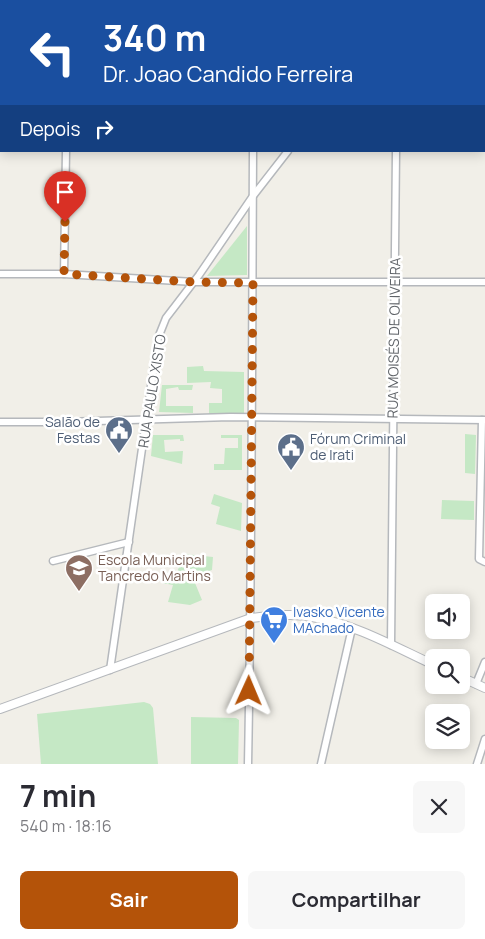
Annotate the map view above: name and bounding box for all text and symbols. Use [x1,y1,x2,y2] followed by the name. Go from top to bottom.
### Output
[103,14,206,62] text: 340 m
[20,20,85,85] icon: left
[103,59,353,89] text: Dr. Joao Candido Ferreira
[90,115,118,143] icon: right
[20,116,80,142] text: Depois
[44,171,86,222] pin
[51,178,79,206] icon: arrive
[383,257,404,419] street label: RUA MOISÉS DE OLIVEIRA
[133,333,170,449] street label: RUA PAULO XISTO
[45,412,100,447] place label: Salão de Festas
[104,415,134,454] public building icon: Salão de Festas
[310,429,406,464] place label: Fórum Criminal de Irati
[276,432,306,471] public building icon: Fórum Criminal de Irati
[98,550,211,585] place label: Escola Municipal Tancredo Martins
[64,553,94,592] school or university icon: Escola Municipal Tancredo Martins
[425,594,470,749] map controls
[425,594,470,639] button: sound
[293,602,385,637] place label: Ivasko Vicente MAchado
[259,605,289,644] supermarket icon: Ivasko Vicente MAchado
[425,649,470,694] button: search
[222,664,274,716] position arrow
[425,704,470,749] button: layers
[20,775,96,816] text: 7 min
[413,781,465,833] button: close
[20,815,112,837] text: 540 m · 18:16
[20,871,238,929] button: Sair
[248,871,465,929] button: Compartilhar

